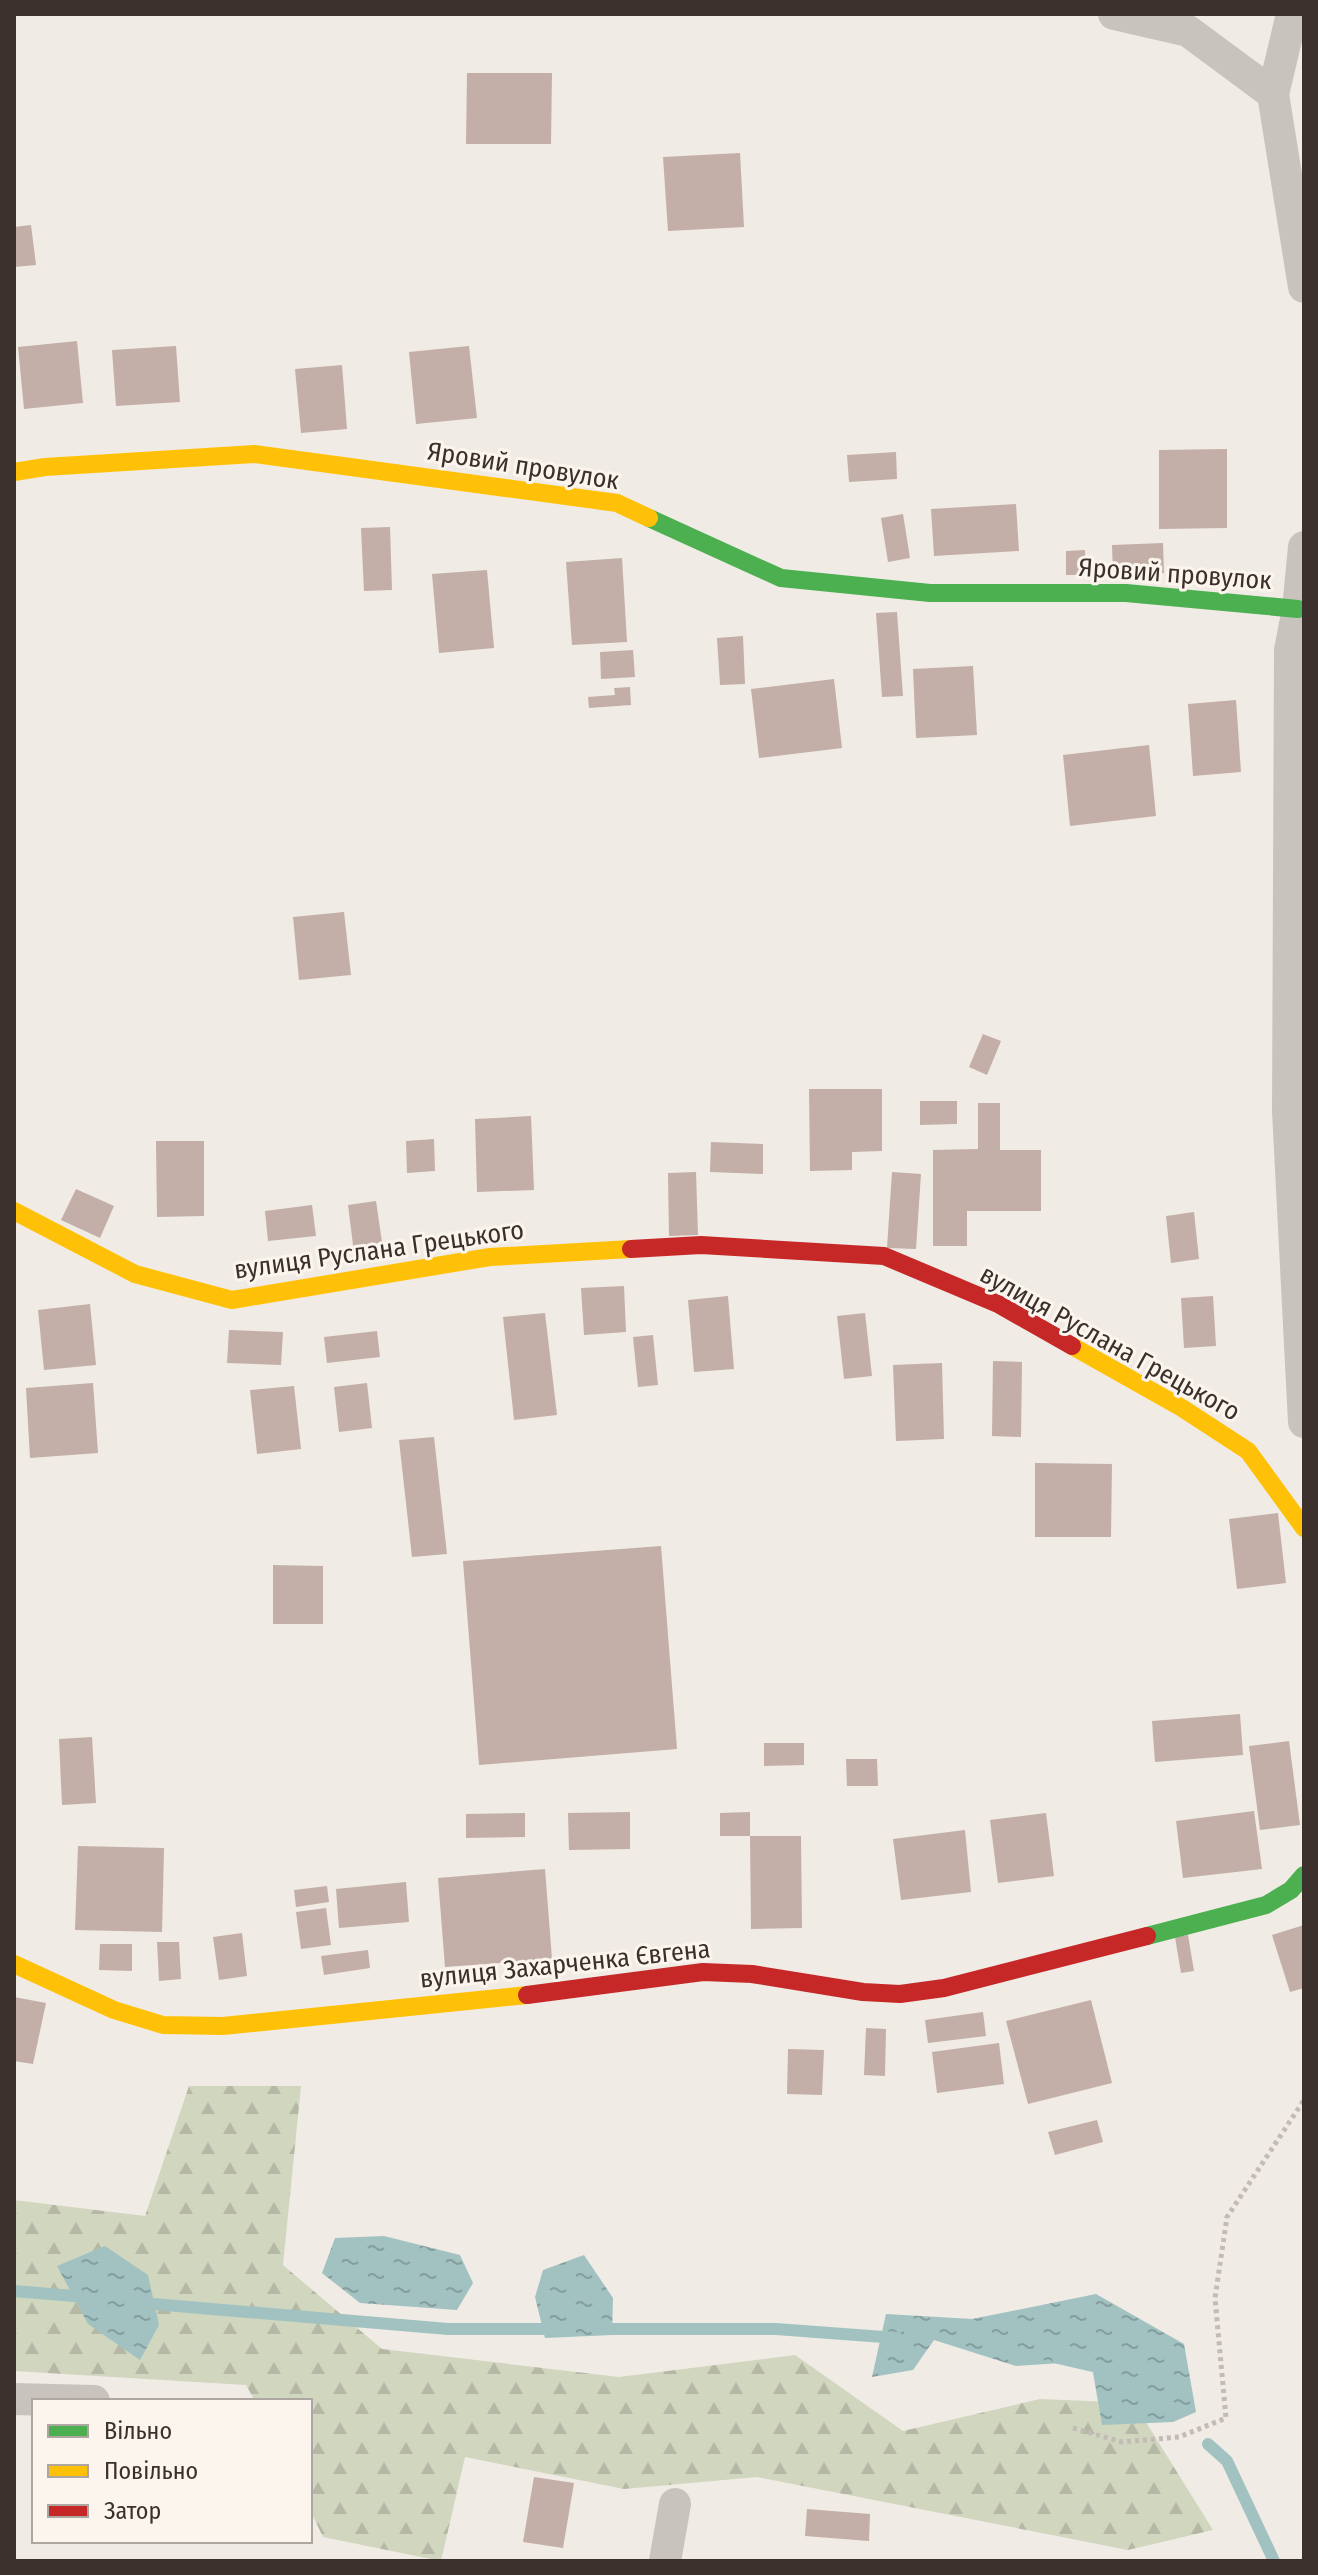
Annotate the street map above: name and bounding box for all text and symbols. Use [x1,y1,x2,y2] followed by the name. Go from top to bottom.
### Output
[425,436,621,496] street label: Яровий провулок
[1077,552,1273,596] street label: Яровий провулок
[232,1214,526,1286] street label: вулиця Руслана Грецького
[975,1259,1245,1427] street label: вулиця Руслана Грецького
[418,1933,712,1995] street label: вулиця Захарченка Євгена
[32,2399,312,2543] legend
[104,2417,172,2445] text: Вільно
[104,2457,198,2485] text: Повільно
[104,2497,161,2525] text: Затор

